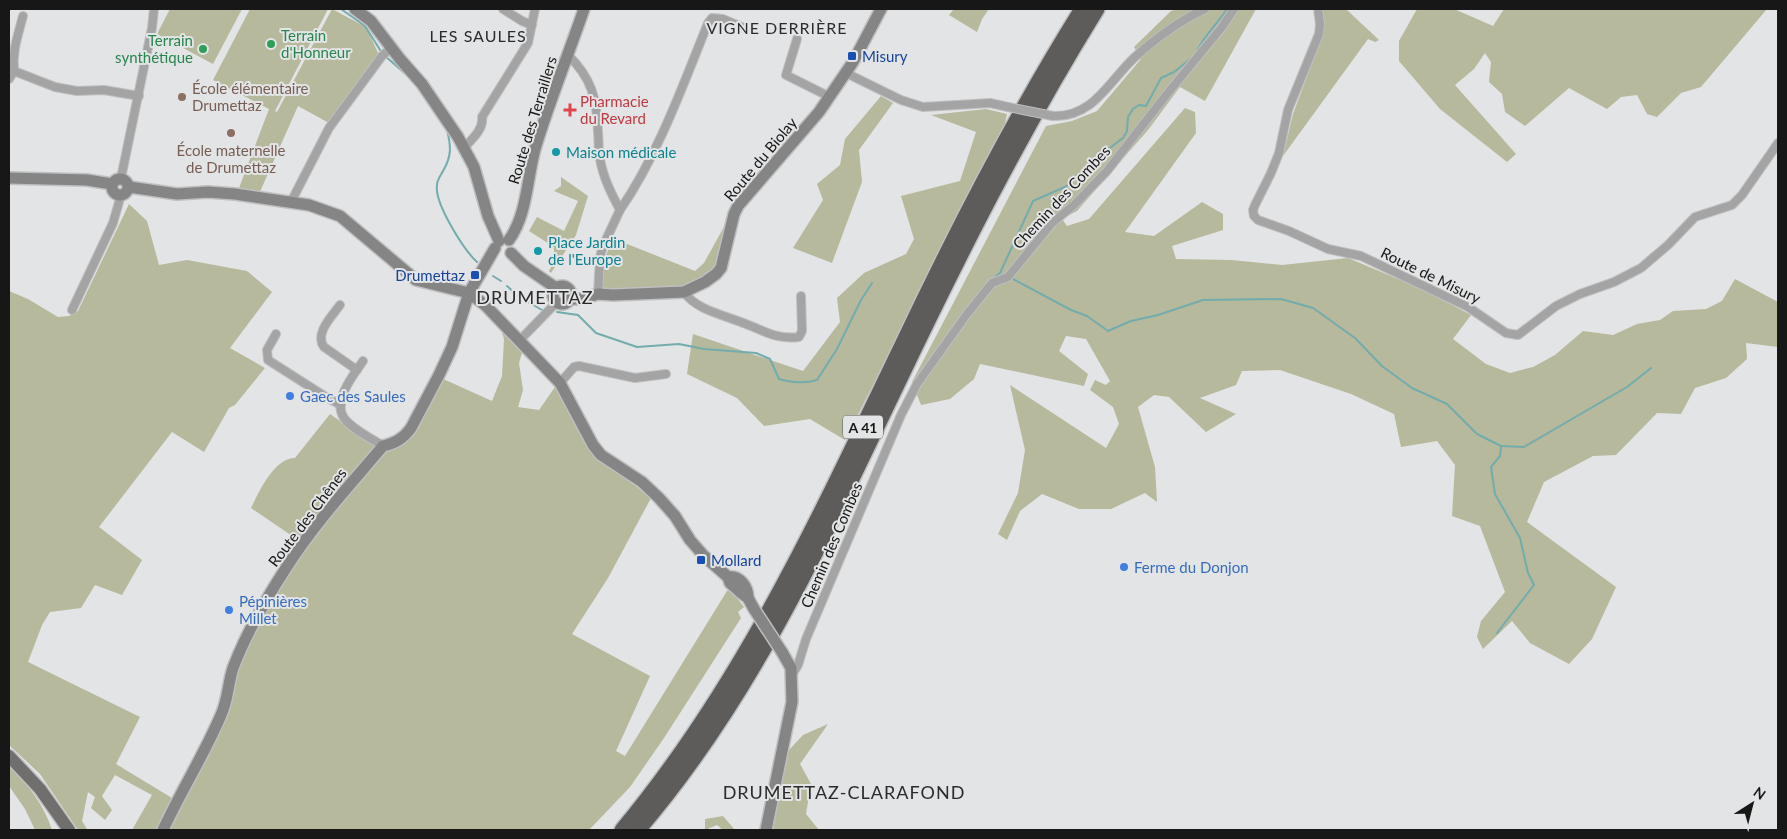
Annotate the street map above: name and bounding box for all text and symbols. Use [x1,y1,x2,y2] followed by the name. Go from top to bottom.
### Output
[707,18,848,37] district label: VIGNE DERRIÈRE
[281,26,351,61] place label: Terrain d'Honneur
[429,26,527,45] district label: LES SAULES
[115,31,193,66] place label: Terrain synthétique
[265,38,277,50] marker: Terrain d'Honneur
[197,43,209,55] marker: Terrain synthétique
[862,47,908,65] place label: Misury
[846,50,858,62] marker: Misury
[504,54,560,186] street label: Route des Terraillers
[192,79,309,114] place label: École élémentaire Drumettaz
[176,91,188,103] marker: École élémentaire Drumettaz
[580,92,649,127] place label: Pharmacie du Revard
[564,104,576,116] marker: Pharmacie du Revard
[720,113,800,204] street label: Route du Biolay
[225,127,237,139] marker: École maternelle de Drumettaz
[177,141,285,176] place label: École maternelle de Drumettaz
[1009,142,1113,252] street label: Chemin des Combes
[566,143,676,161] place label: Maison médicale
[550,146,562,158] marker: Maison médicale
[548,233,625,268] place label: Place Jardin de l'Europe
[1378,243,1484,307] street label: Route de Misury
[532,245,544,257] marker: Place Jardin de l'Europe
[395,266,465,284] place label: Drumettaz
[469,269,481,281] marker: Drumettaz
[476,286,594,308] district label: DRUMETTAZ
[300,387,406,405] place label: Gaec des Saules
[284,390,296,402] marker: Gaec des Saules
[843,416,883,438] road number: A 41
[264,464,350,570] street label: Route des Chênes
[796,480,866,610] street label: Chemin des Combes
[711,551,761,569] place label: Mollard
[695,554,707,566] marker: Mollard
[1134,558,1249,576] place label: Ferme du Donjon
[1118,561,1130,573] marker: Ferme du Donjon
[239,592,307,627] place label: Pépinières Millet
[223,604,235,616] marker: Pépinières Millet
[1727,779,1777,829] north arrow
[723,781,965,803] district label: DRUMETTAZ-CLARAFOND
[1751,783,1769,803] text: N

